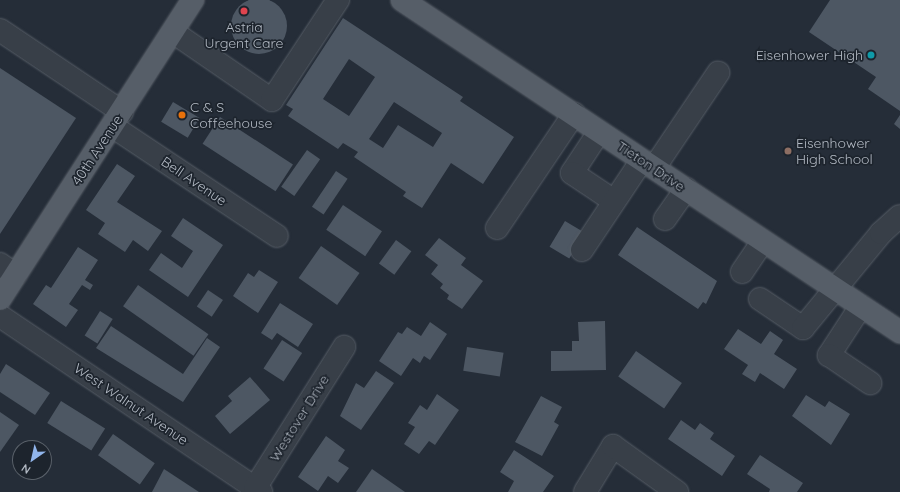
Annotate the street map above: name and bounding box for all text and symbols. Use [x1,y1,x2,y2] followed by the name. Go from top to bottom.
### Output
[238,5,250,17] marker: Astria Urgent Care
[205,19,283,52] place label: Astria Urgent Care
[756,47,863,63] place label: Eisenhower High
[866,50,876,60] marker: Eisenhower High
[190,99,272,132] place label: C & S Coffeehouse
[177,110,187,120] marker: C & S Coffeehouse
[68,112,126,188] street label: 40th Avenue
[796,135,873,168] place label: Eisenhower High School
[614,137,688,195] street label: Tieton Drive
[783,146,793,156] marker: Eisenhower High School
[158,153,230,209] street label: Bell Avenue
[71,360,191,448] street label: West Walnut Avenue
[266,372,332,464] street label: Westover Drive
[12,440,52,480] north arrow
[19,461,33,477] text: N

